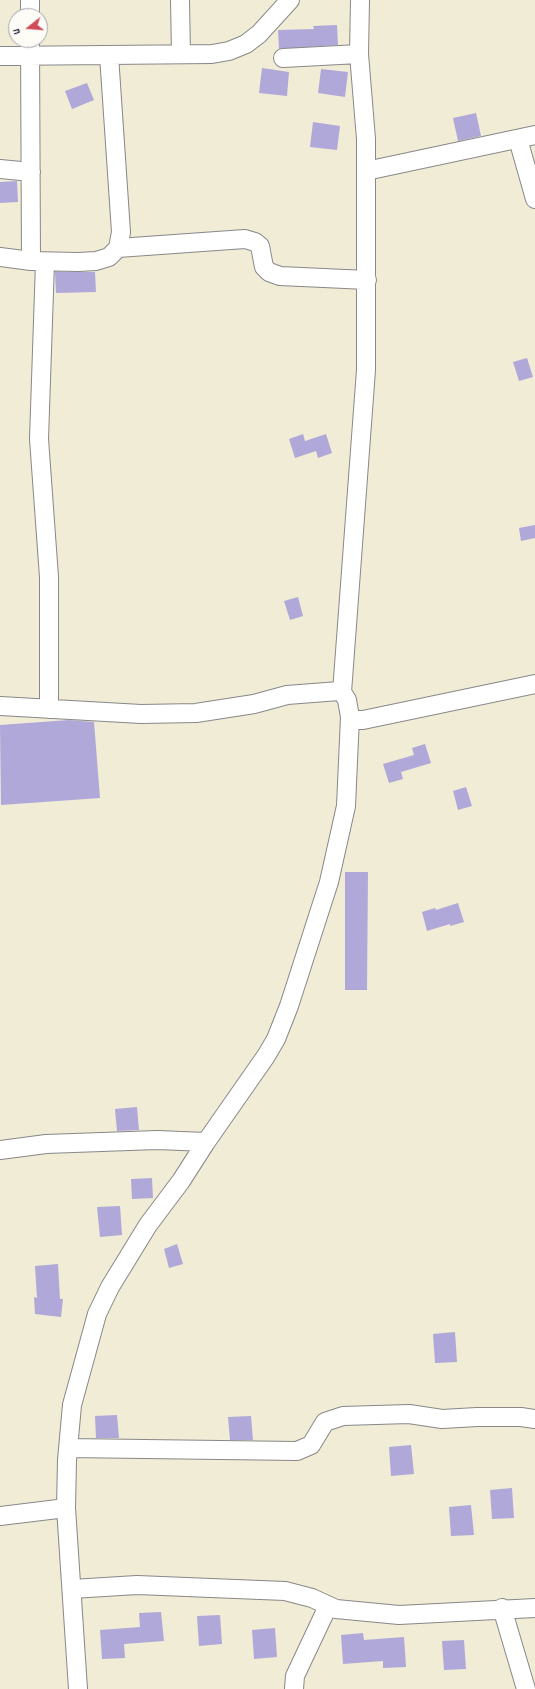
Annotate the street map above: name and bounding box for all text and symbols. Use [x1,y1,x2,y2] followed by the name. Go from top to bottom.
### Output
[8,8,48,48] north arrow
[9,26,26,36] text: U

